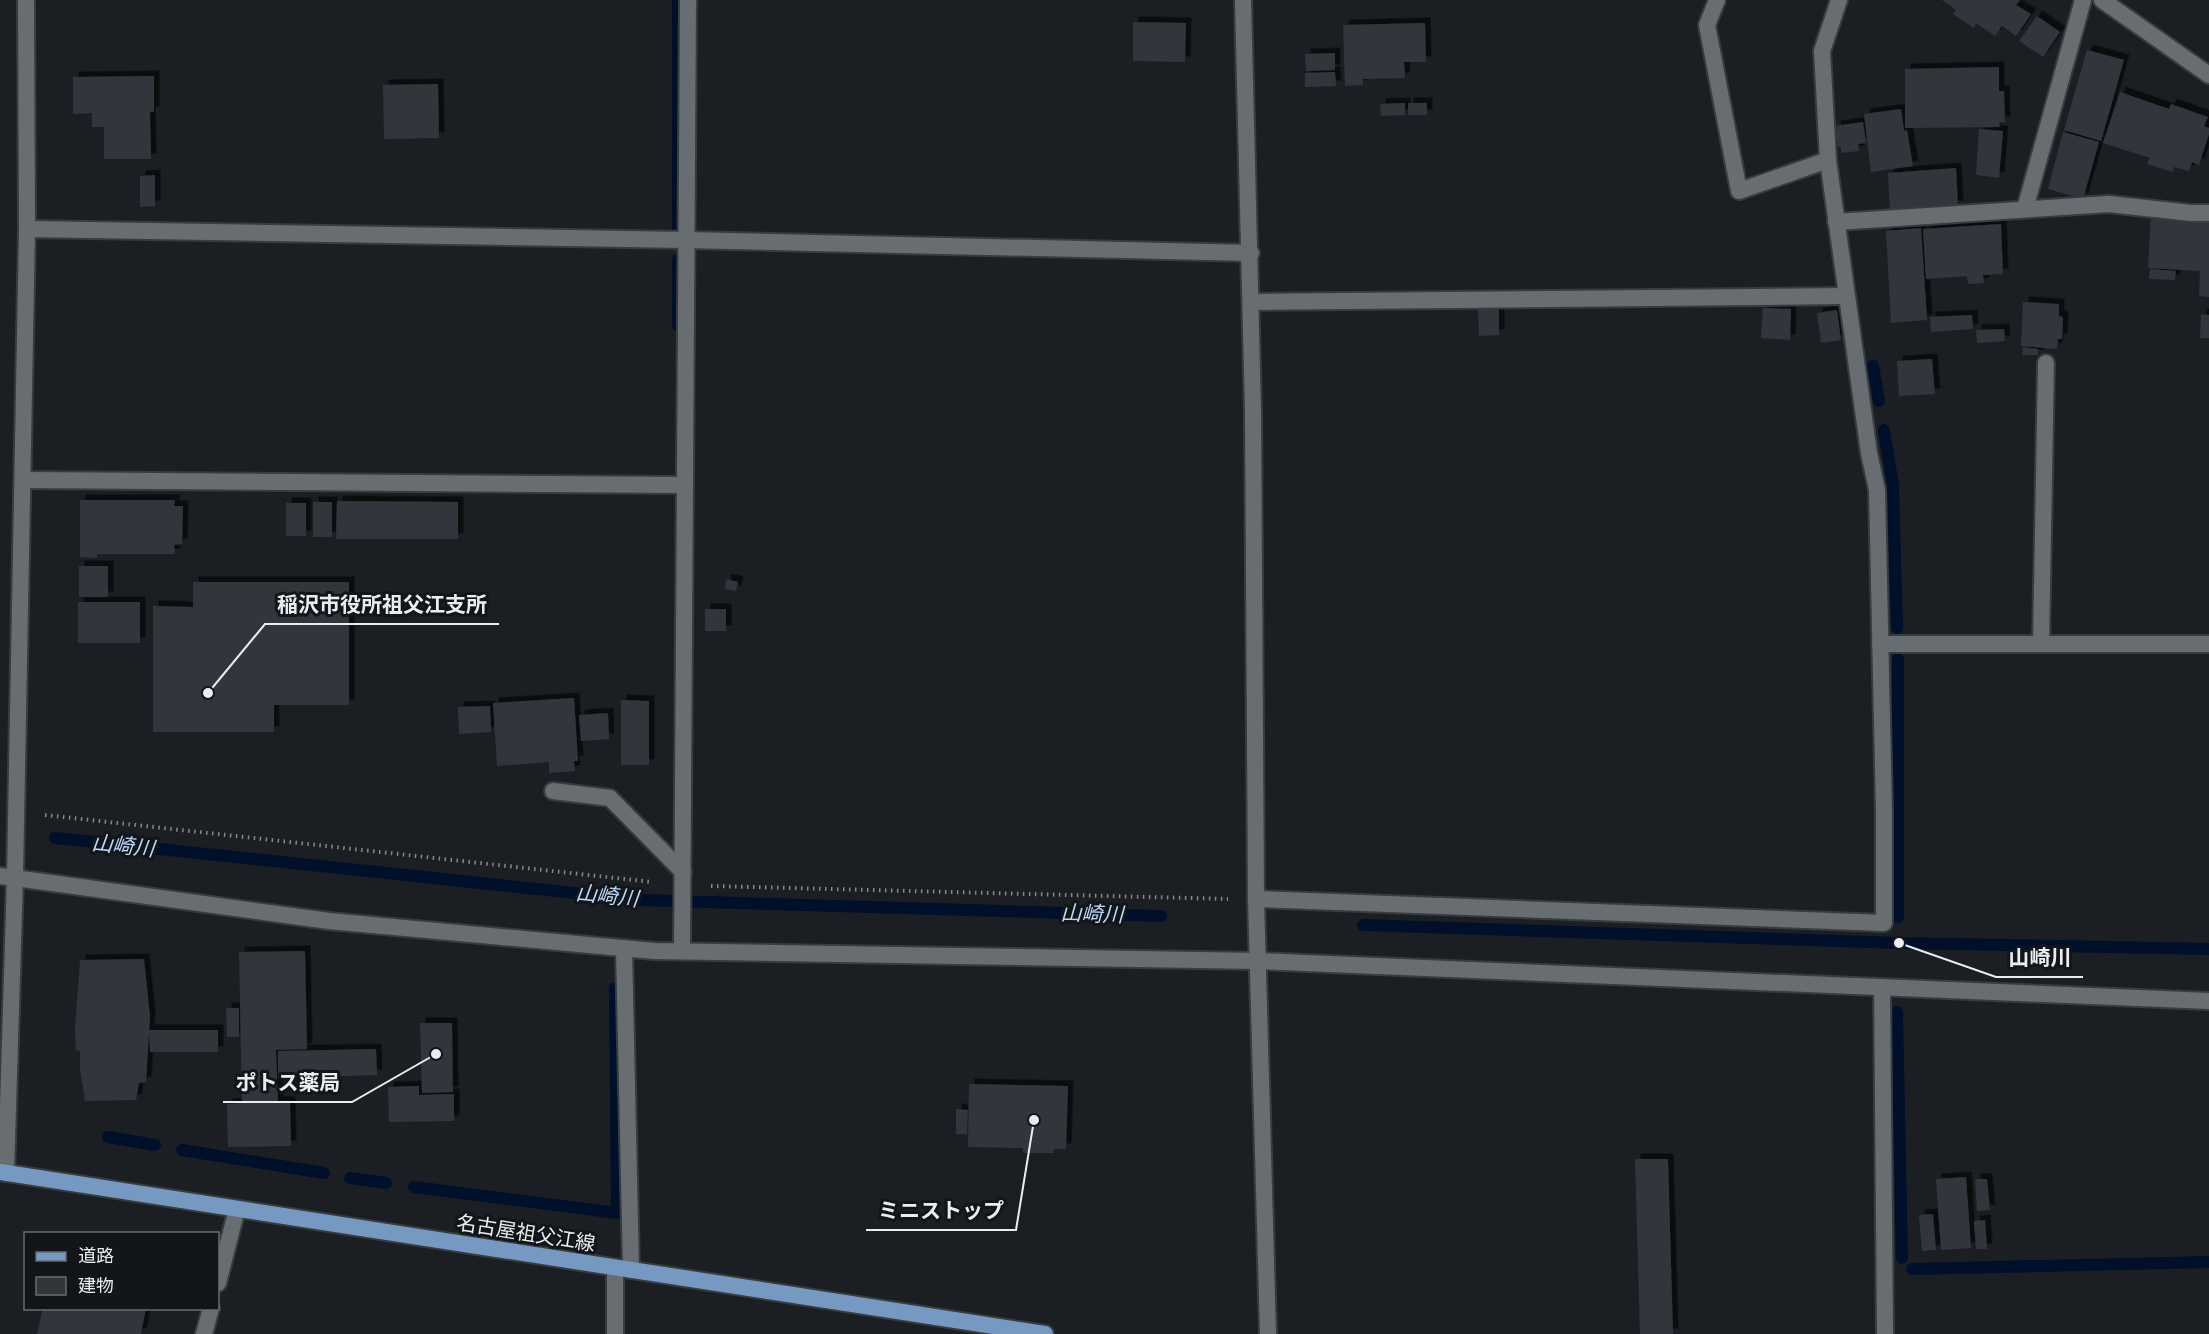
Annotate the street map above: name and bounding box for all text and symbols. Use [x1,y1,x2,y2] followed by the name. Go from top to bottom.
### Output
[265,585,499,624] callout: 稲沢市役所祖父江支所
[277,593,487,617] text: 稲沢市役所祖父江支所
[90,831,158,861] water label: 山崎川
[574,881,642,911] water label: 山崎川
[1060,901,1126,927] water label: 山崎川
[1996,938,2083,977] callout: 山崎川
[2009,946,2072,970] text: 山崎川
[223,1063,352,1102] callout: ポトス薬局
[236,1071,341,1095] text: ポトス薬局
[866,1191,1016,1230] callout: ミニストップ
[878,1199,1004,1223] text: ミニストップ
[455,1210,597,1256] street label: 名古屋祖父江線
[24,1232,219,1310] legend
[78,1245,114,1266] text: 道路
[78,1275,114,1296] text: 建物

